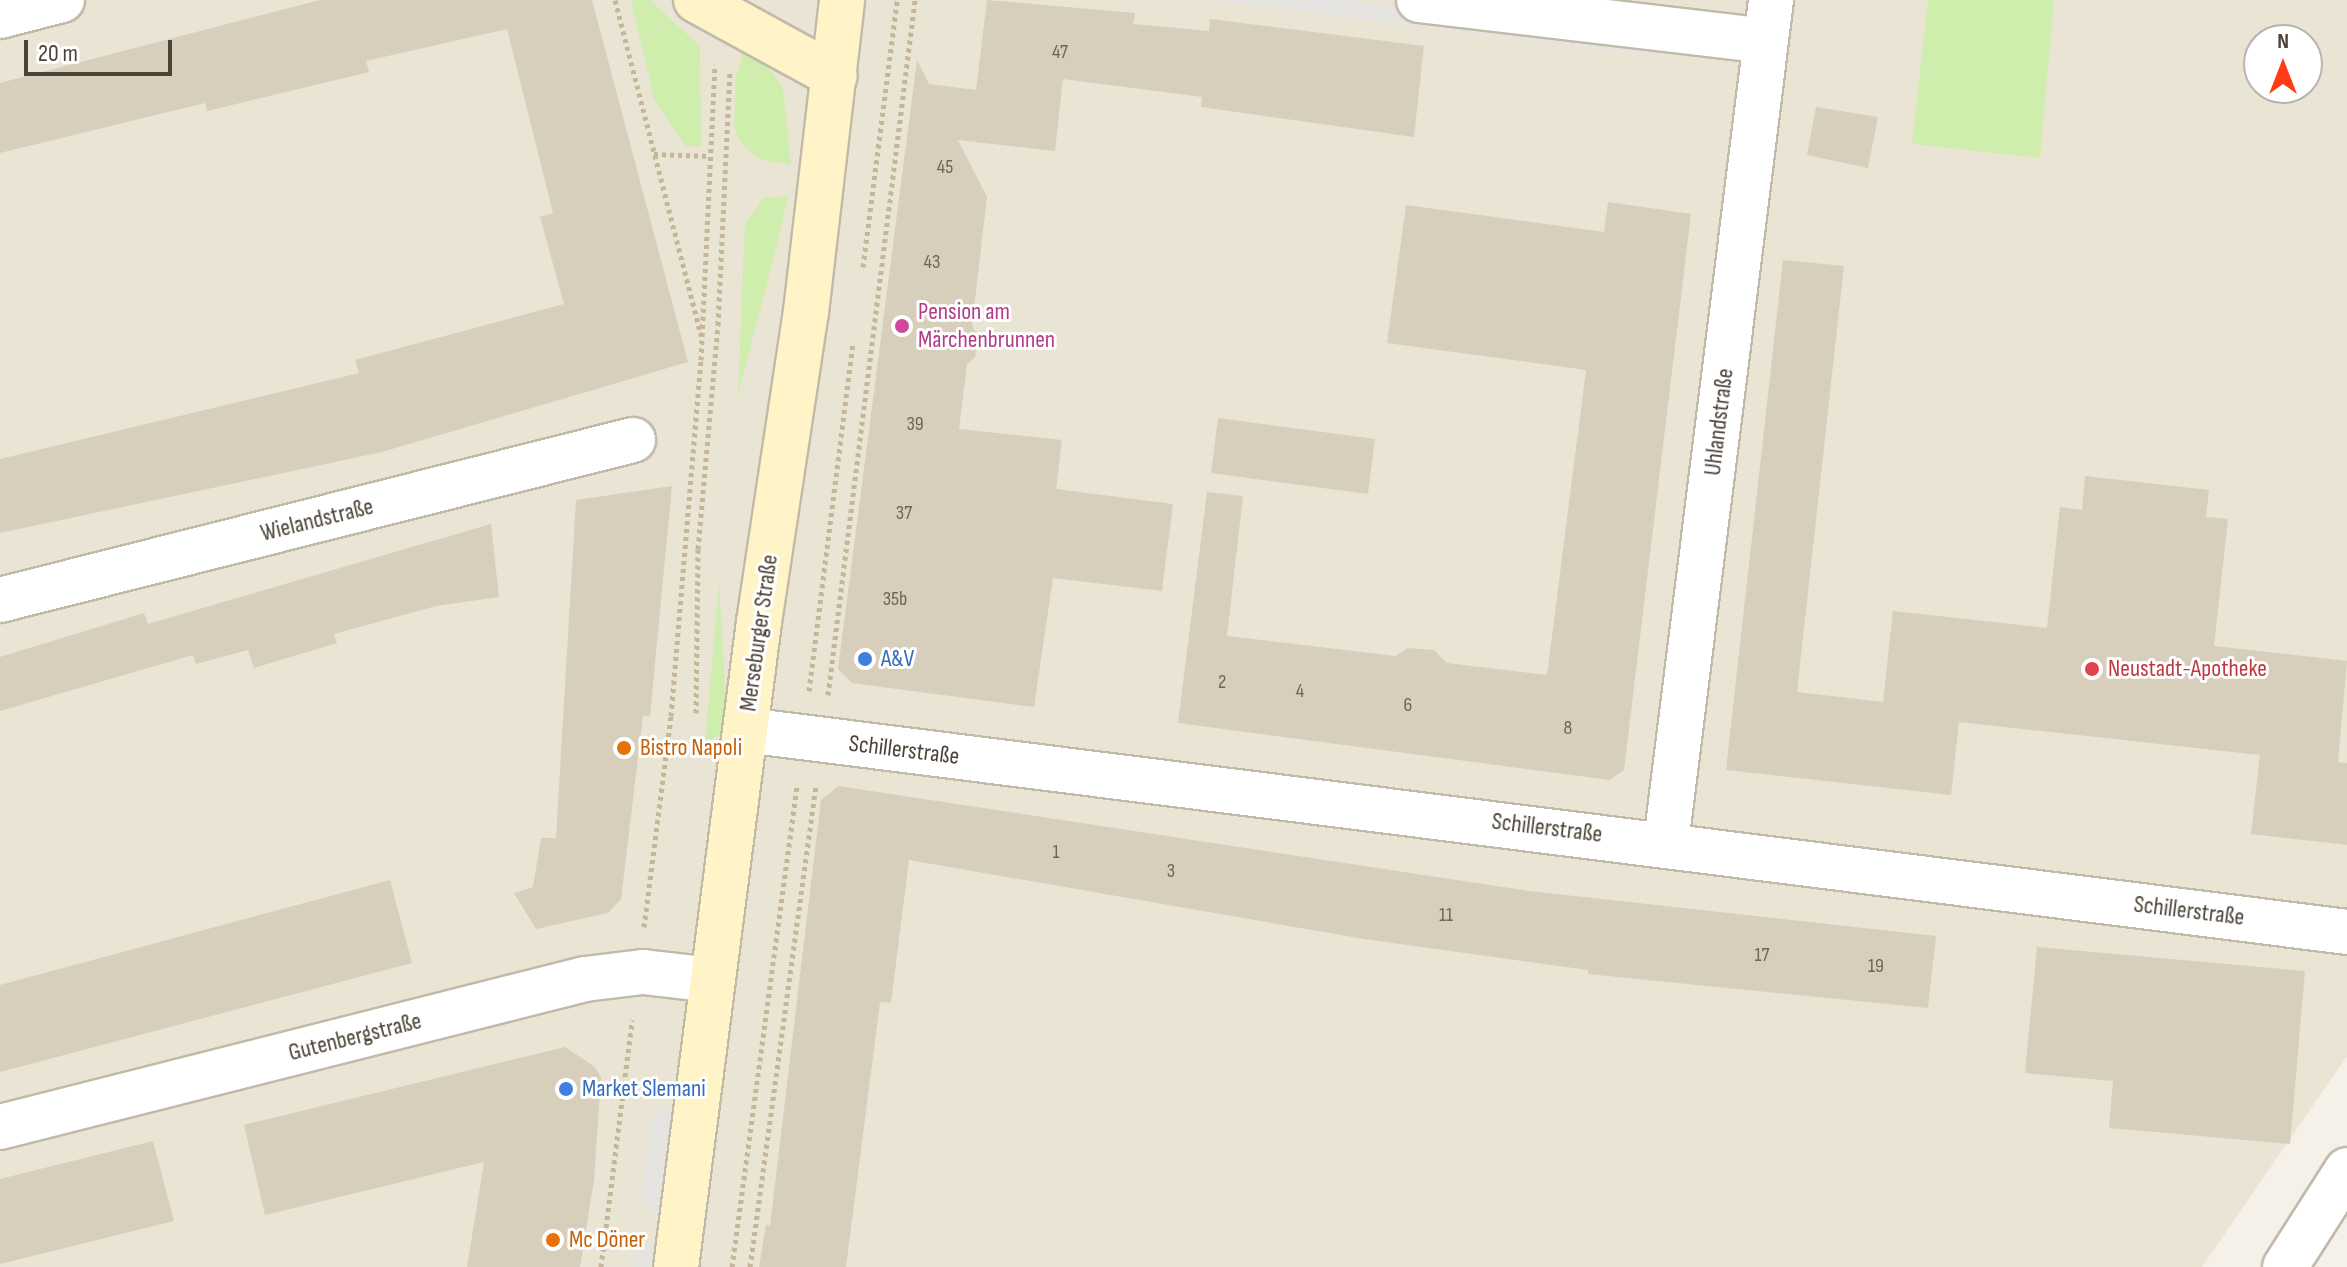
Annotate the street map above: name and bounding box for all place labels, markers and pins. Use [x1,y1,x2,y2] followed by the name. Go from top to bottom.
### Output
[918,298,1055,354] place label: Pension am Märchenbrunnen
[893,317,911,335] marker: Pension am Märchenbrunnen
[881,645,914,673] place label: A&V
[856,650,874,668] marker: A&V
[2108,655,2267,683] place label: Neustadt-Apotheke
[2083,660,2101,678] marker: Neustadt-Apotheke
[640,734,742,762] place label: Bistro Napoli
[615,739,633,757] marker: Bistro Napoli
[582,1075,706,1103] place label: Market Slemani
[557,1080,575,1098] marker: Market Slemani
[569,1226,645,1254] place label: Mc Döner
[544,1231,562,1249] marker: Mc Döner

